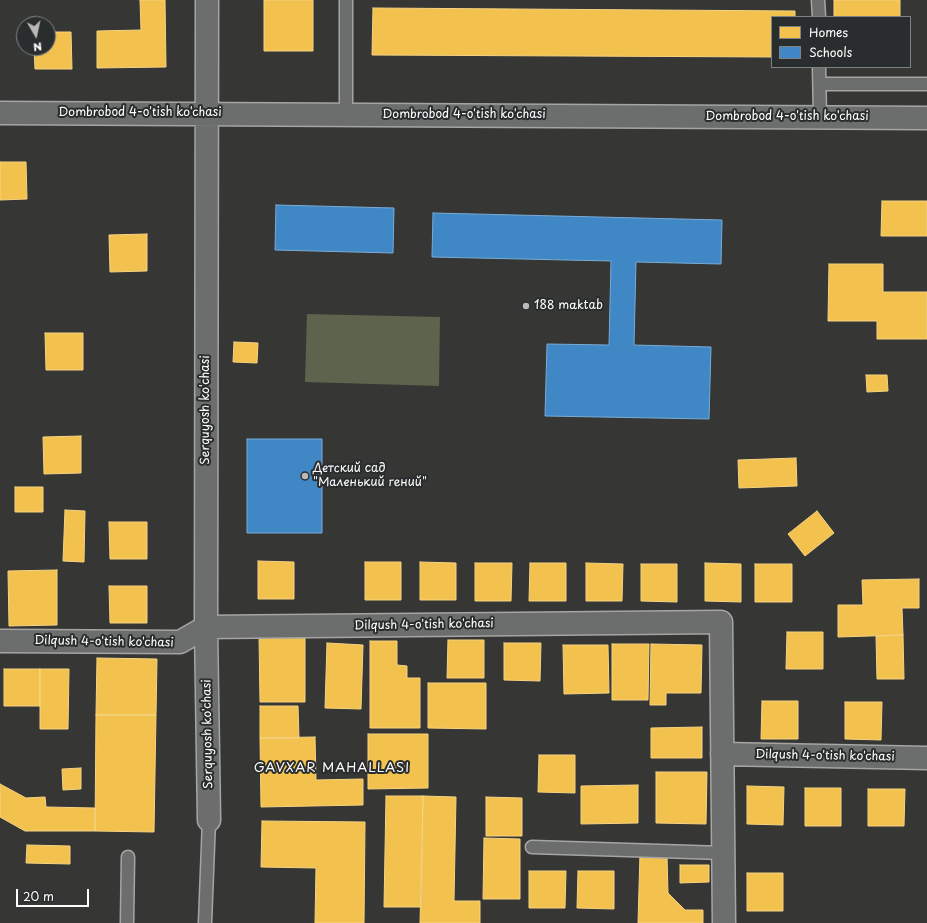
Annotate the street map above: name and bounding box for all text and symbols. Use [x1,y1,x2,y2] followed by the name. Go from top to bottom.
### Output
[16,16,56,56] north arrow
[771,16,911,68] legend
[809,23,848,41] text: Homes
[32,38,43,56] text: N
[809,43,852,61] text: Schools
[58,106,222,120] street label: Dombrobod 4-o'tish ko'chasi
[382,108,546,122] street label: Dombrobod 4-o'tish ko'chasi
[705,110,869,124] street label: Dombrobod 4-o'tish ko'chasi
[534,299,603,313] place label: 188 maktab
[521,301,531,311] marker: 188 maktab
[199,355,213,465] street label: Serquyosh ko'chasi
[313,462,427,490] place label: Детский сад "Маленький гений"
[300,471,310,481] marker: Детский сад "Маленький гений"
[354,617,494,633] street label: Dilqush 4-o'tish ko'chasi
[34,634,174,650] street label: Dilqush 4-o'tish ko'chasi
[200,679,216,789] street label: Serquyosh ko'chasi
[755,748,895,764] street label: Dilqush 4-o'tish ko'chasi
[255,760,409,776] district label: GAVXAR MAHALLASI
[18,881,91,907] scale bar
[23,887,54,905] text: 20 m

